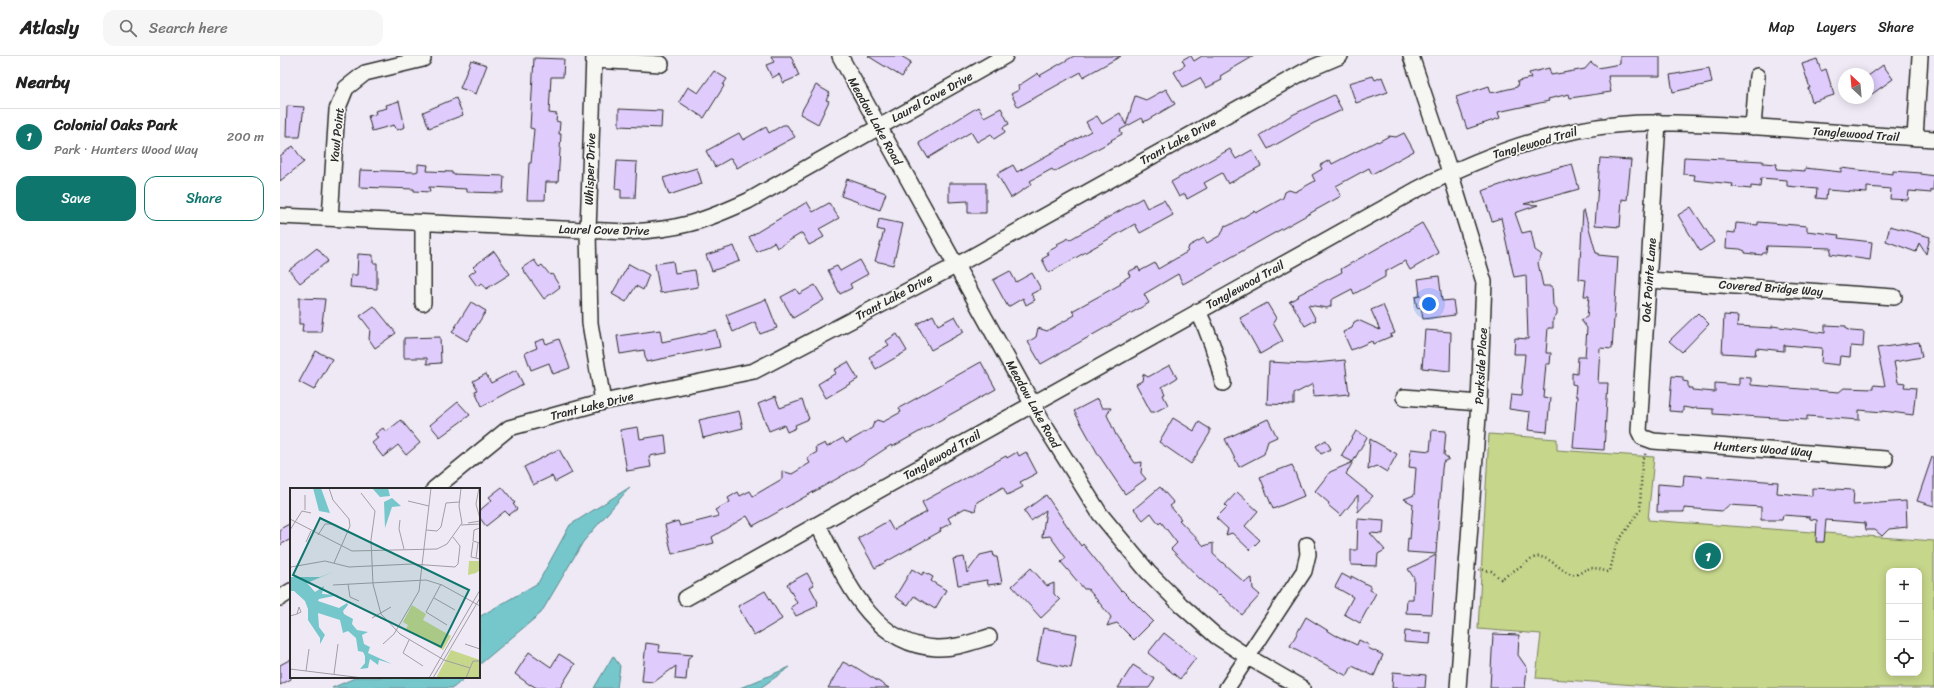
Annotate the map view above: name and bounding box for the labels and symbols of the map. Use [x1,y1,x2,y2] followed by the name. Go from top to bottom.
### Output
[887,65,977,129] street label: Laurel Cove Drive
[1838,68,1874,104] north arrow
[842,73,909,171] street label: Meadow Lake Road
[323,107,351,163] street label: Yawl Point
[1136,111,1220,171] street label: Trant Lake Drive
[1490,120,1580,166] street label: Tanglewood Trail
[1812,120,1901,148] street label: Tanglewood Trail
[578,133,602,205] street label: Whisper Drive
[558,218,650,242] street label: Laurel Cove Drive
[1635,237,1663,323] street label: Oak Pointe Lane
[1202,254,1289,316] street label: Tanglewood Trail
[851,267,937,327] street label: Trant Lake Drive
[1718,273,1825,303] street label: Covered Bridge Way
[1419,294,1439,314] your location
[1468,327,1494,405] street label: Parkside Place
[1000,356,1067,454] street label: Meadow Lake Road
[548,385,636,427] street label: Trant Lake Drive
[899,423,986,486] street label: Tanglewood Trail
[1713,435,1814,463] street label: Hunters Wood Way
[290,488,480,678] inset map
[1695,541,1721,571] pin: 1

